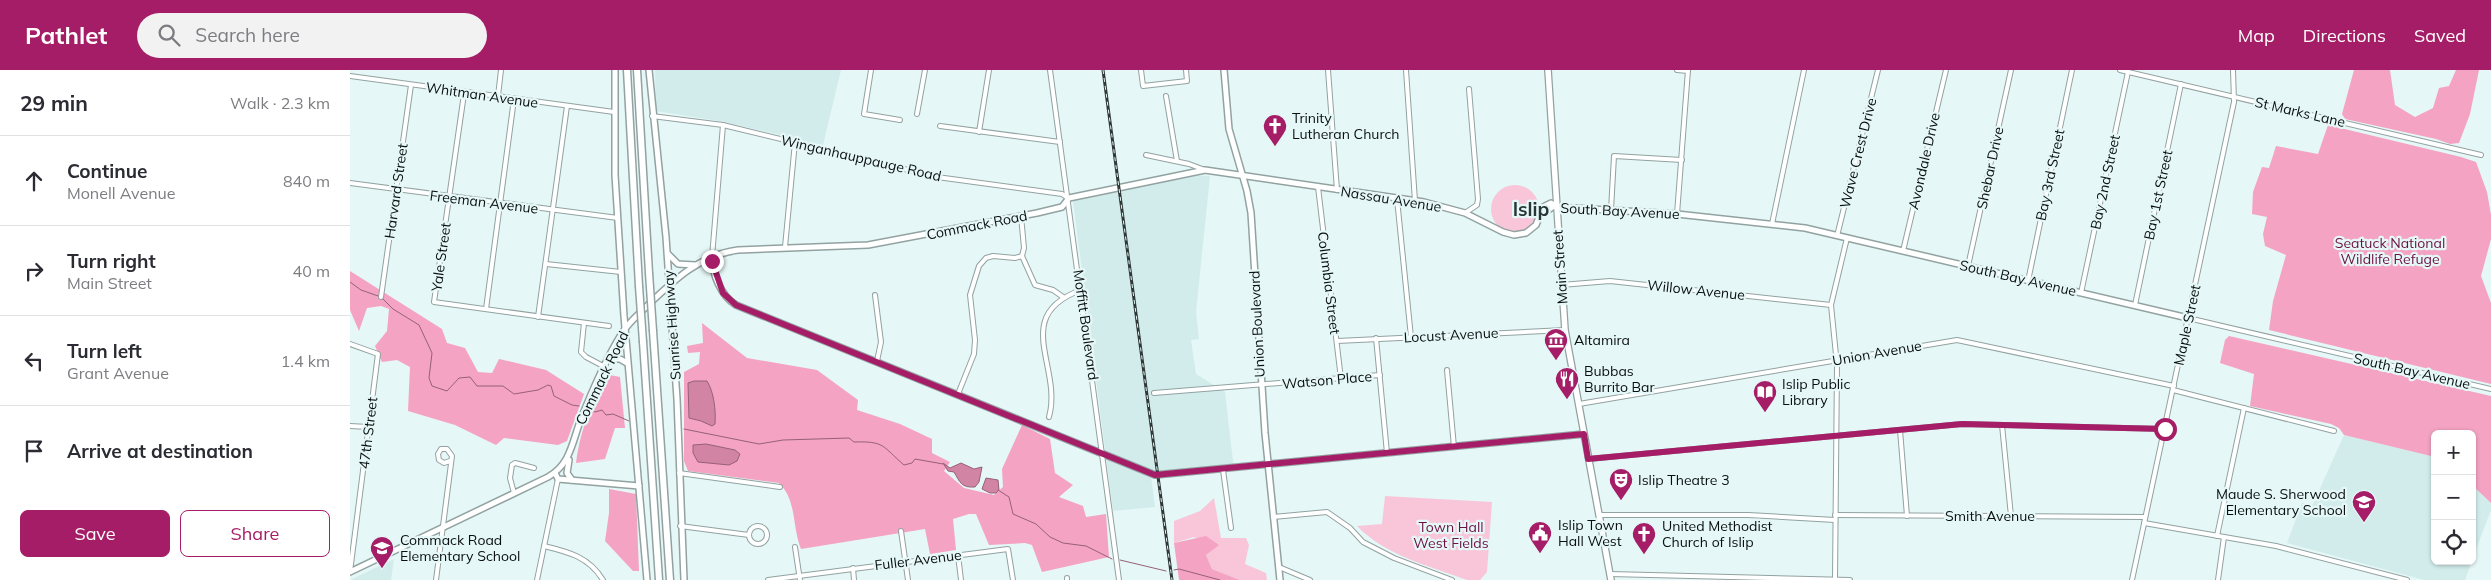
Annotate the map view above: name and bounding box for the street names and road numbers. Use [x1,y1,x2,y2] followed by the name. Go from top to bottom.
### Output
[425,78,539,112] street label: Whitman Avenue
[2253,93,2347,131] street label: St Marks Lane
[1836,96,1880,210] street label: Wave Crest Drive
[1904,111,1944,211] street label: Avondale Drive
[1972,125,2008,211] street label: Shebar Drive
[2032,128,2069,222] street label: Bay 3rd Street
[779,131,943,185] street label: Winganhauppauge Road
[2086,133,2124,231] street label: Bay 2nd Street
[380,142,412,240] street label: Harvard Street
[2140,148,2176,242] street label: Bay 1st Street
[1339,182,1443,216] street label: Nassau Avenue
[429,186,539,218] street label: Freeman Avenue
[1560,199,1680,223] street label: South Bay Avenue
[925,206,1029,244] street label: Commack Road
[427,221,455,293] street label: Yale Street
[1548,229,1572,305] street label: Main Street
[1314,231,1344,335] street label: Columbia Street
[1958,256,2078,300] street label: South Bay Avenue
[659,269,685,381] street label: Sunrise Highway
[1069,269,1103,381] street label: Moffitt Boulevard
[1245,270,1269,378] street label: Union Boulevard
[1646,276,1746,304] street label: Willow Avenue
[2170,283,2204,367] street label: Maple Street
[1403,324,1499,346] street label: Locust Avenue
[572,328,632,428] street label: Commack Road
[1831,336,1923,370] street label: Union Avenue
[2352,349,2472,393] street label: South Bay Avenue
[1281,367,1373,393] street label: Watson Place
[355,396,381,470] street label: 47th Street
[1945,507,2035,525] street label: Smith Avenue
[873,546,963,574] street label: Fuller Avenue

